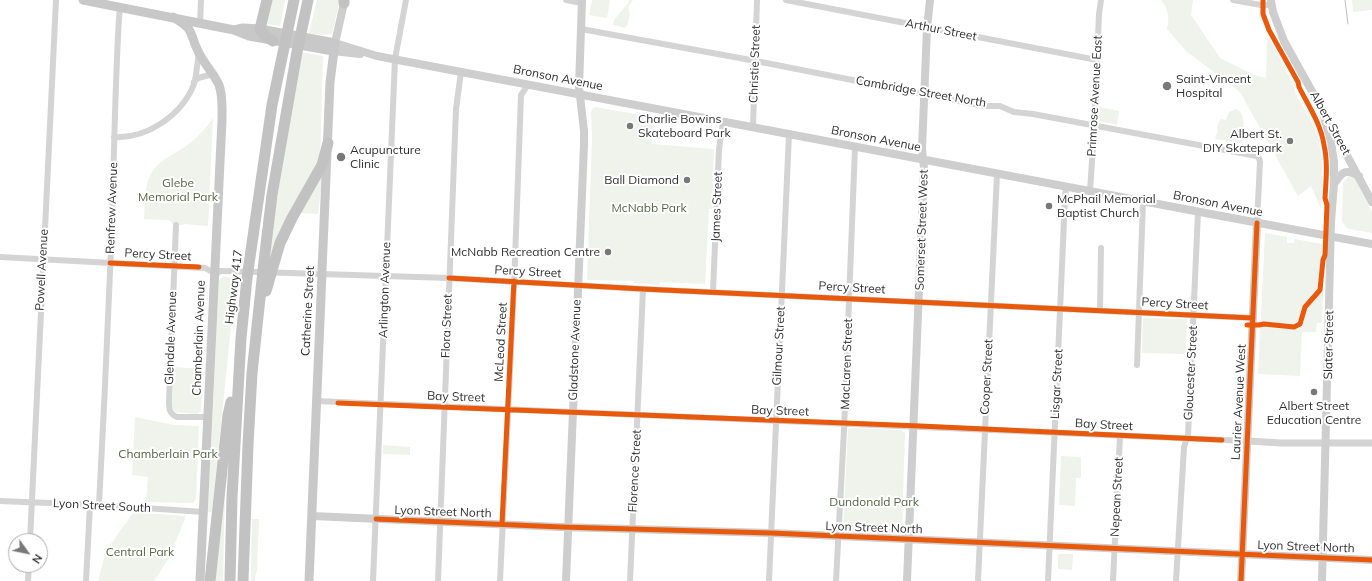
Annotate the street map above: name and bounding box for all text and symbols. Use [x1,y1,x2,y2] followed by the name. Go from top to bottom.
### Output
[904,16,978,44] street label: Arthur Street
[746,25,764,103] street label: Christie Street
[1085,35,1105,157] street label: Primrose Avenue East
[512,62,604,94] street label: Bronson Avenue
[1176,72,1251,100] place label: Saint-Vincent Hospital
[855,73,987,111] street label: Cambridge Street North
[1161,80,1173,92] marker: Saint-Vincent Hospital
[1307,89,1353,157] street label: Albert Street
[638,112,731,140] place label: Charlie Bowins Skateboard Park
[625,121,635,131] marker: Charlie Bowins Skateboard Park
[830,123,922,155] street label: Bronson Avenue
[1203,127,1282,155] place label: Albert St. DIY Skatepark
[1285,136,1295,146] marker: Albert St. DIY Skatepark
[350,143,421,171] place label: Acupuncture Clinic
[335,151,347,163] marker: Acupuncture Clinic
[103,162,121,254] street label: Renfrew Avenue
[913,169,931,291] street label: Somerset Street West
[709,172,725,242] street label: James Street
[604,173,679,187] place label: Ball Diamond
[682,175,692,185] marker: Ball Diamond
[138,176,218,204] park label: Glebe Memorial Park
[1172,188,1264,220] street label: Bronson Avenue
[1057,192,1156,220] place label: McPhail Memorial Baptist Church
[611,201,687,215] park label: McNabb Park
[1044,201,1054,211] marker: McPhail Memorial Baptist Church
[33,229,51,311] street label: Powell Avenue
[376,242,394,338] street label: Arlington Avenue
[451,245,600,259] place label: McNabb Recreation Centre
[124,246,192,264] street label: Percy Street
[603,247,613,257] marker: McNabb Recreation Centre
[222,249,246,325] street label: Highway 417
[494,263,562,281] street label: Percy Street
[298,266,318,356] street label: Catherine Street
[818,279,886,297] street label: Percy Street
[190,280,208,396] street label: Chamberlain Avenue
[162,291,180,385] street label: Glendale Avenue
[439,294,455,358] street label: Flora Street
[1141,295,1209,313] street label: Percy Street
[566,299,584,401] street label: Gladstone Avenue
[492,302,510,382] street label: McLeod Street
[770,306,788,386] street label: Gilmour Street
[1321,310,1337,380] street label: Slater Street
[838,318,856,410] street label: MacLaren Street
[1181,325,1201,421] street label: Gloucester Street
[978,339,996,415] street label: Cooper Street
[1229,344,1249,460] street label: Laurier Avenue West
[1048,348,1066,420] street label: Lisgar Street
[1309,387,1319,397] marker: Albert Street Education Centre
[427,389,485,405] street label: Bay Street
[1267,399,1361,427] place label: Albert Street Education Centre
[751,403,809,419] street label: Bay Street
[1075,416,1133,434] street label: Bay Street
[626,429,644,513] street label: Florence Street
[118,447,218,461] park label: Chamberlain Park
[1108,457,1126,537] street label: Nepean Street
[829,495,919,509] park label: Dundonald Park
[53,496,151,516] street label: Lyon Street South
[394,503,492,521] street label: Lyon Street North
[825,519,923,537] street label: Lyon Street North
[8,533,48,573] north arrow
[1257,538,1355,556] street label: Lyon Street North
[106,545,174,559] park label: Central Park
[29,552,45,566] text: N

